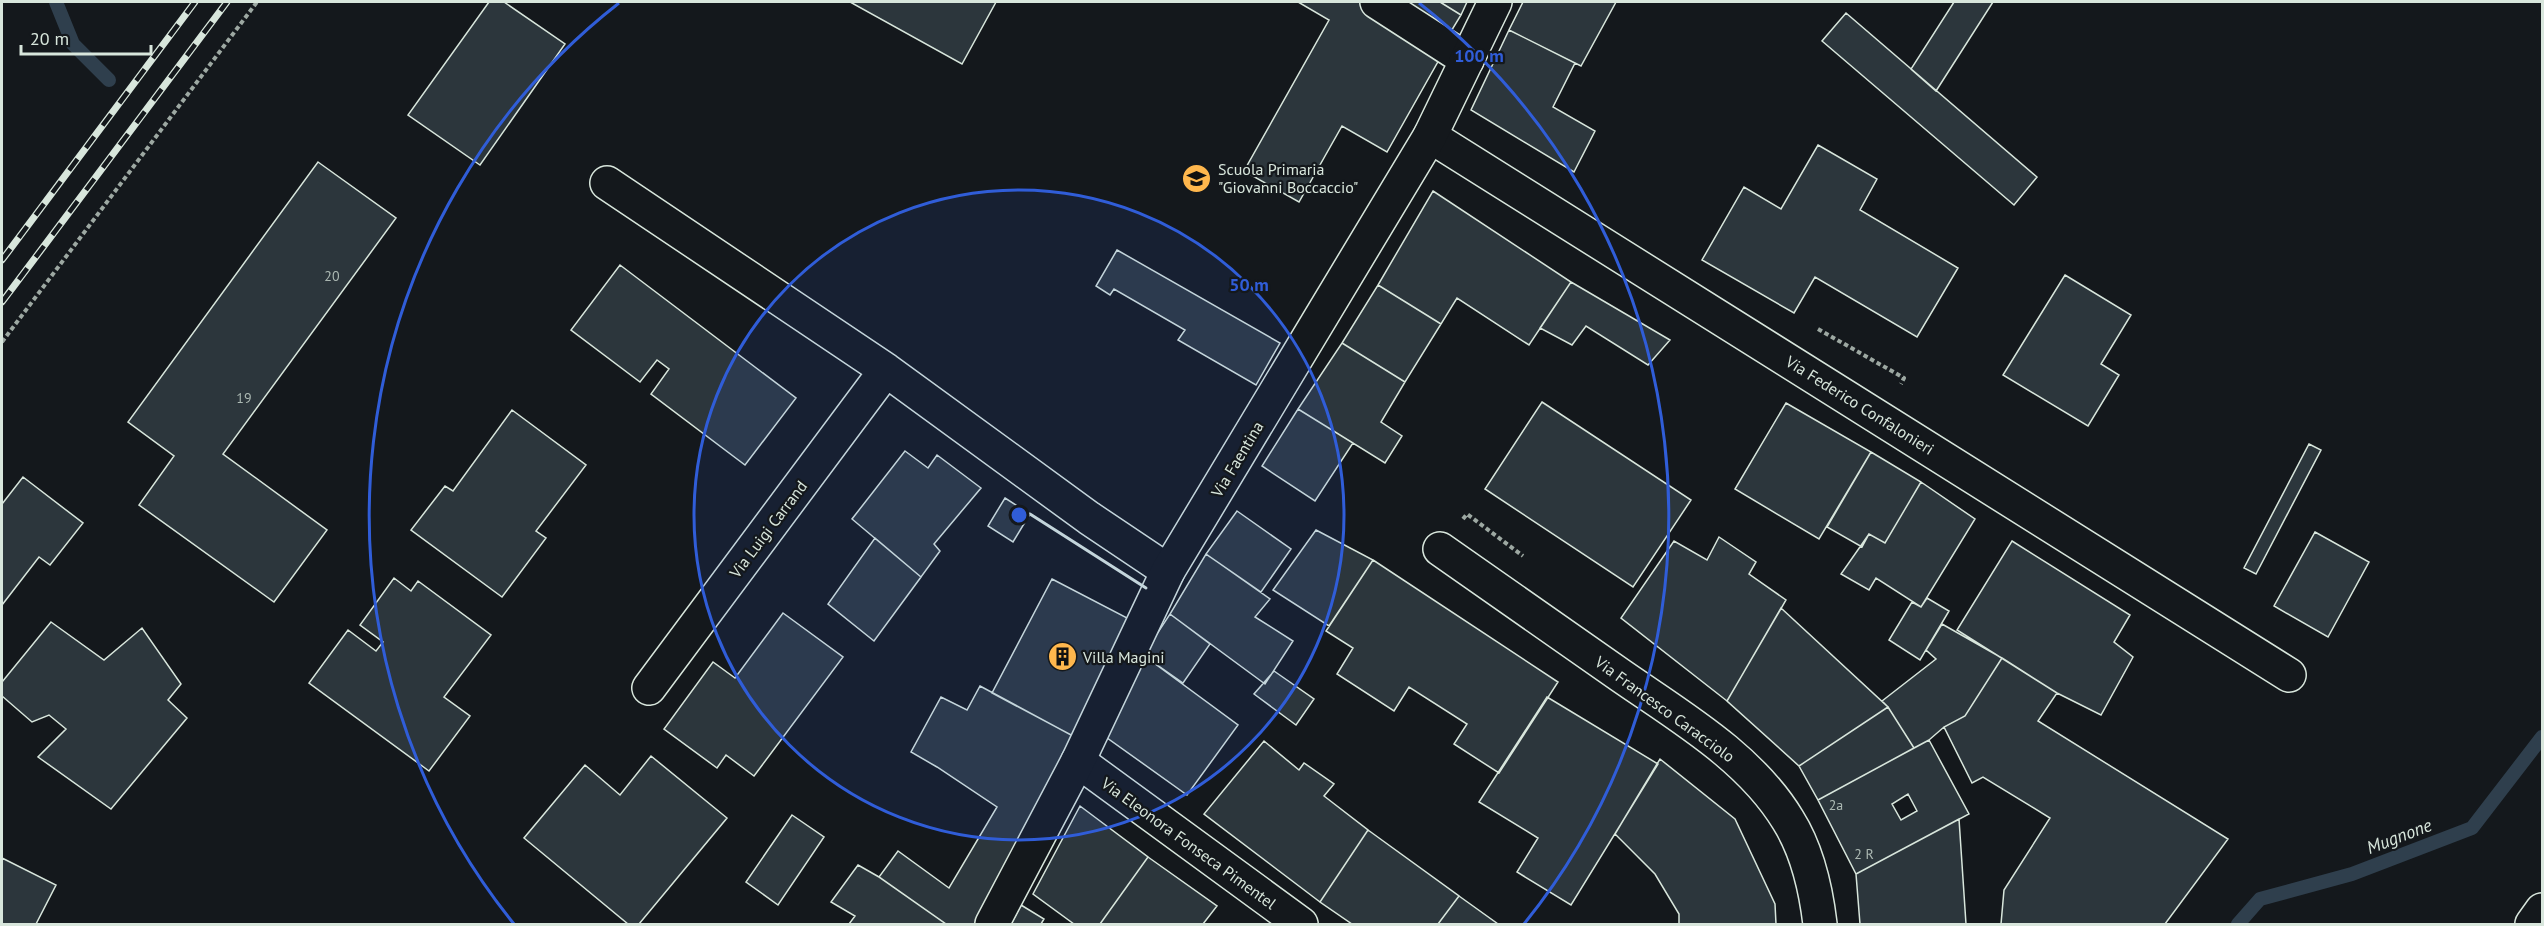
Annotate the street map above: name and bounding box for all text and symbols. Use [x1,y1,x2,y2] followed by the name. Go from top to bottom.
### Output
[21,18,152,56] scale bar
[30,27,69,50] text: 20 m
[1454,44,1504,67] text: 100 m
[1218,159,1358,197] place label: Scuola Primaria "Giovanni Boccaccio"
[1181,162,1213,194] school or university icon: Scuola Primaria "Giovanni Boccaccio"
[324,267,340,285] house number: 20
[1229,273,1269,296] text: 50 m
[1781,351,1938,459] street label: Via Federico Confalonieri
[236,389,252,407] house number: 19
[1206,417,1267,501] street label: Via Faentina
[724,476,811,582] street label: Via Luigi Carrand
[1009,505,1029,525] centre of rings
[1046,641,1078,673] building icon: Villa Magini
[1082,647,1164,667] place label: Villa Magini
[1590,651,1739,766] street label: Via Francesco Caracciolo
[1097,772,1281,913] street label: Via Eleonora Fonseca Pimentel
[1829,796,1843,814] house number: 2a
[2363,813,2435,859] water label: Mugnone
[1854,845,1874,863] house number: 2 R

